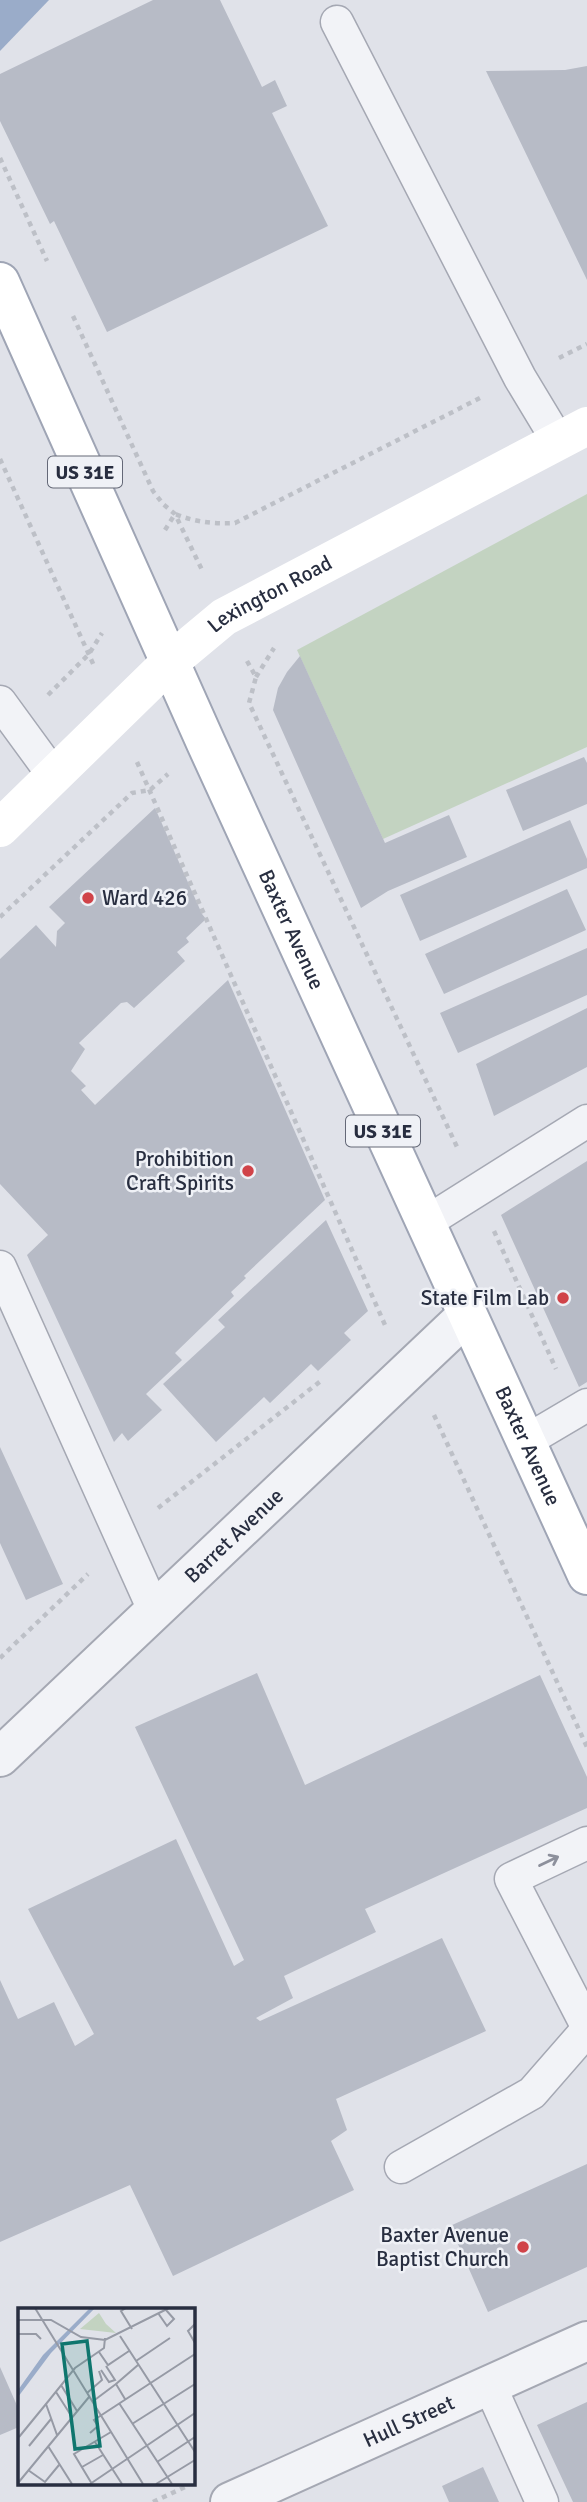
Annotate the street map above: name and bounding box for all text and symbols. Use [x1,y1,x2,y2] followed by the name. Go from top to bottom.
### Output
[48,457,122,488] road number: US 31E
[202,550,336,638] street label: Lexington Road
[253,865,330,993] street label: Baxter Avenue
[102,885,187,911] place label: Ward 426
[80,890,96,906] marker: Ward 426
[346,1116,420,1147] road number: US 31E
[126,1146,234,1196] place label: Prohibition Craft Spirits
[240,1163,256,1179] marker: Prohibition Craft Spirits
[421,1285,549,1311] place label: State Film Lab
[555,1290,571,1306] marker: State Film Lab
[489,1382,567,1510] street label: Baxter Avenue
[179,1483,289,1589] street label: Barret Avenue
[538,1853,559,1867] one-way arrow
[376,2222,509,2272] place label: Baxter Avenue Baptist Church
[515,2239,531,2255] marker: Baxter Avenue Baptist Church
[18,2308,194,2484] inset map
[359,2390,458,2453] street label: Hull Street

